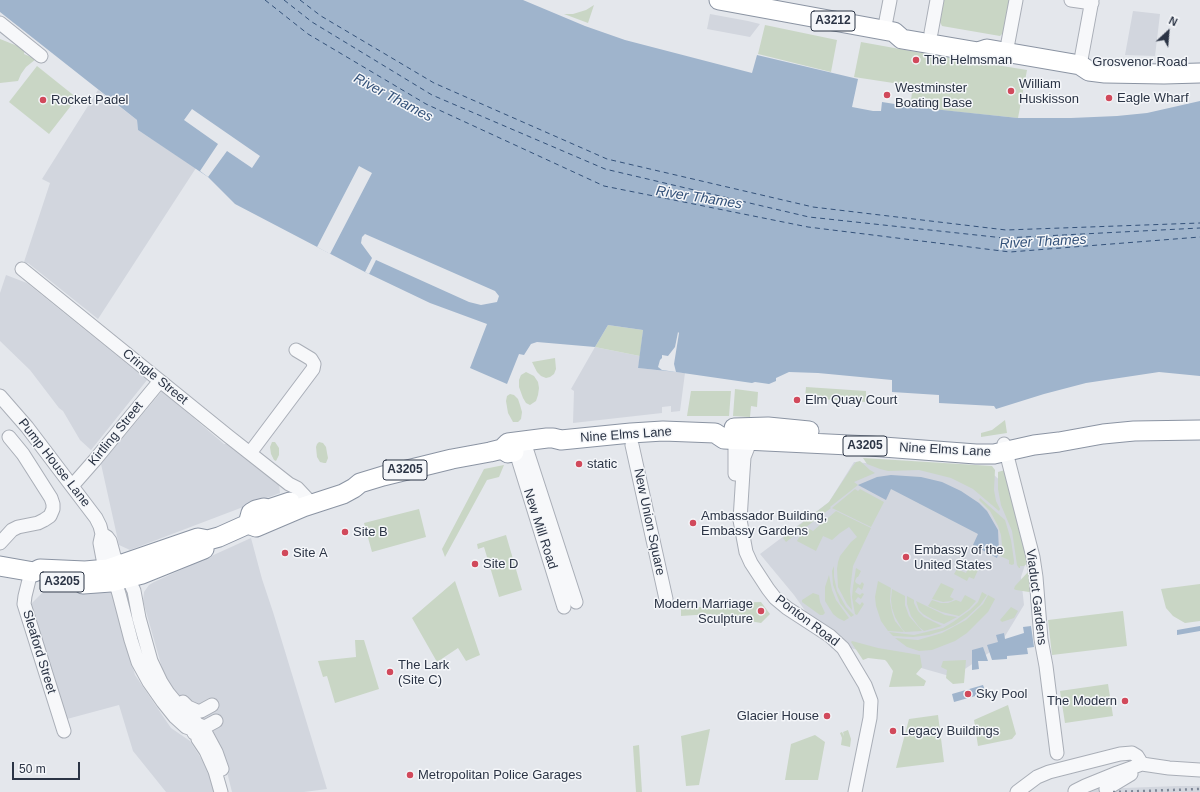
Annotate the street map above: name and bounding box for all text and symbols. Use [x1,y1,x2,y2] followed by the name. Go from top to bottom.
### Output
[811,11,855,31] road number: A3212
[1148,12,1188,52] north arrow
[1167,14,1179,28] text: N
[924,52,1012,68] place label: The Helmsman
[1092,54,1188,70] street label: Grosvenor Road
[911,55,921,65] marker: The Helmsman
[351,70,435,126] water label: River Thames
[1019,76,1079,107] place label: William Huskisson
[895,80,972,111] place label: Westminster Boating Base
[1006,86,1016,96] marker: William Huskisson
[882,90,892,100] marker: Westminster Boating Base
[1117,90,1189,106] place label: Eagle Wharf
[51,92,128,108] place label: Rocket Padel
[1104,93,1114,103] marker: Eagle Wharf
[38,95,48,105] marker: Rocket Padel
[655,183,743,213] water label: River Thames
[999,231,1087,253] water label: River Thames
[119,346,191,408] street label: Cringle Street
[805,392,897,408] place label: Elm Quay Court
[792,395,802,405] marker: Elm Quay Court
[85,399,147,469] street label: Kirtling Street
[15,416,93,510] street label: Pump House Lane
[580,424,672,446] street label: Nine Elms Lane
[843,436,887,456] road number: A3205
[899,440,991,460] street label: Nine Elms Lane
[587,456,617,472] place label: static
[574,459,584,469] marker: static
[383,460,427,480] road number: A3205
[630,467,668,577] street label: New Union Square
[520,487,560,571] street label: New Mill Road
[701,508,827,539] place label: Ambassador Building, Embassy Gardens
[688,518,698,528] marker: Ambassador Building, Embassy Gardens
[353,524,388,540] place label: Site B
[340,527,350,537] marker: Site B
[914,542,1004,573] place label: Embassy of the United States
[293,545,328,561] place label: Site A
[280,548,290,558] marker: Site A
[1022,548,1050,646] street label: Viaduct Gardens
[901,552,911,562] marker: Embassy of the United States
[483,556,518,572] place label: Site D
[470,559,480,569] marker: Site D
[40,572,84,592] road number: A3205
[772,592,842,650] street label: Ponton Road
[654,596,753,627] place label: Modern Marriage Sculpture
[756,606,766,616] marker: Modern Marriage Sculpture
[19,608,59,696] street label: Sleaford Street
[398,657,449,688] place label: The Lark (Site C)
[385,667,395,677] marker: The Lark (Site C)
[976,686,1027,702] place label: Sky Pool
[963,689,973,699] marker: Sky Pool
[1047,693,1117,709] place label: The Modern
[1120,696,1130,706] marker: The Modern
[737,708,819,724] place label: Glacier House
[822,711,832,721] marker: Glacier House
[901,723,999,739] place label: Legacy Buildings
[888,726,898,736] marker: Legacy Buildings
[14,754,82,780] scale bar
[19,762,46,776] text: 50 m
[418,767,582,783] place label: Metropolitan Police Garages
[405,770,415,780] marker: Metropolitan Police Garages

